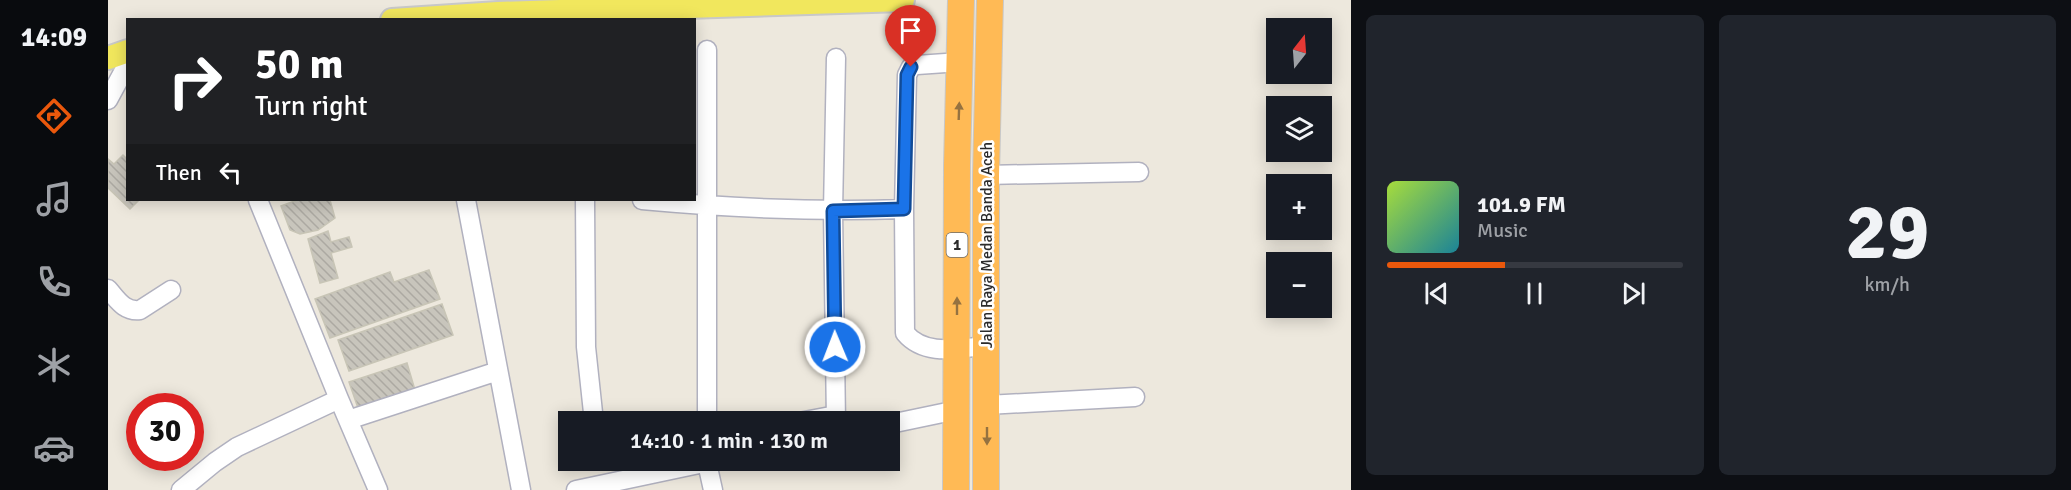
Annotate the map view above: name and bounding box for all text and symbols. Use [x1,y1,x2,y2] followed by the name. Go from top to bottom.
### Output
[885,5,936,67] pin
[894,14,927,47] icon: arrive
[1266,18,1332,84] north arrow
[1266,18,1332,318] map controls
[21,21,87,54] text: 14:09
[255,39,344,90] text: 50 m
[156,42,234,120] icon: right
[255,90,368,123] text: Turn right
[33,95,75,137] icon: directions
[1266,96,1332,162] button: layers
[954,101,963,120] one-way arrow
[977,142,997,348] street label: Jalan Raya Medan Banda Aceh
[214,156,247,189] icon: left
[156,159,202,186] text: Then
[1266,174,1332,240] button: +
[33,178,75,220] icon: music
[1845,185,1929,281] text: 29
[1477,191,1566,218] text: 101.9 FM
[1477,218,1528,243] text: Music
[946,233,968,257] road number: 1
[1266,252,1332,318] button: −
[33,261,75,303] icon: phone
[1865,272,1910,297] text: km/h
[1420,277,1453,310] icon: previous
[1518,277,1551,310] icon: pause
[1617,277,1650,310] icon: next
[952,296,962,315] one-way arrow
[803,315,867,379] position arrow
[33,344,75,386] icon: climate
[126,393,204,471] speed limit sign: 30
[33,427,75,469] icon: car
[630,427,828,454] text: 14:10 · 1 min · 130 m
[982,427,992,446] one-way arrow

